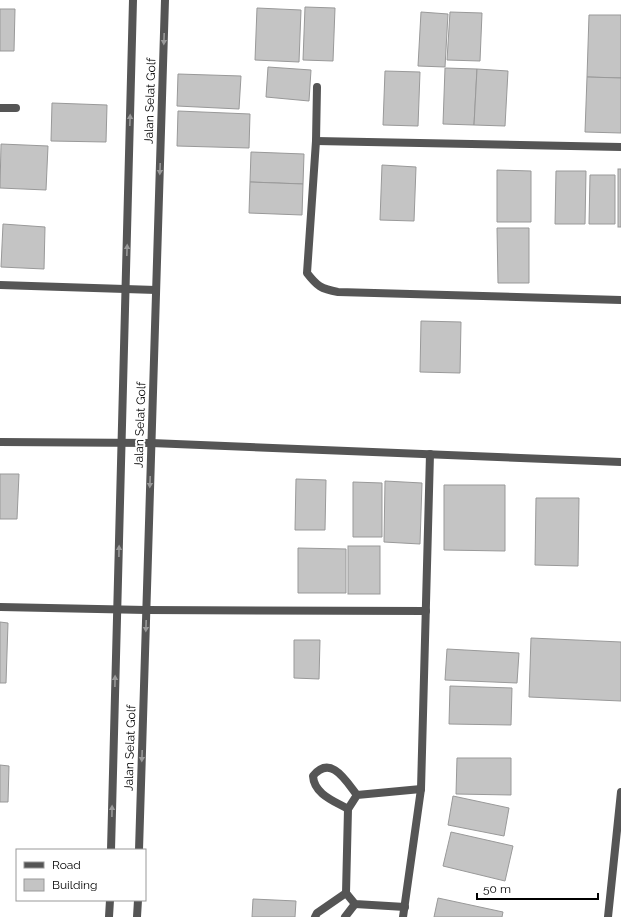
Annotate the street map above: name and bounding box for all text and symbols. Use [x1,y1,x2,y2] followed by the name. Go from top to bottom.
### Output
[160,33,167,45] one-way arrow
[142,57,159,144] street label: Jalan Selat Golf
[127,113,133,126] one-way arrow
[157,163,163,176] one-way arrow
[123,244,130,256] one-way arrow
[132,381,149,468] street label: Jalan Selat Golf
[147,476,153,489] one-way arrow
[116,544,122,557] one-way arrow
[143,620,149,633] one-way arrow
[112,675,119,687] one-way arrow
[122,704,139,791] street label: Jalan Selat Golf
[139,750,145,763] one-way arrow
[109,804,115,817] one-way arrow
[16,849,146,901] legend
[52,858,81,872] text: Road
[477,875,598,901] scale bar
[52,878,98,892] text: Building
[483,882,511,896] text: 50 m

